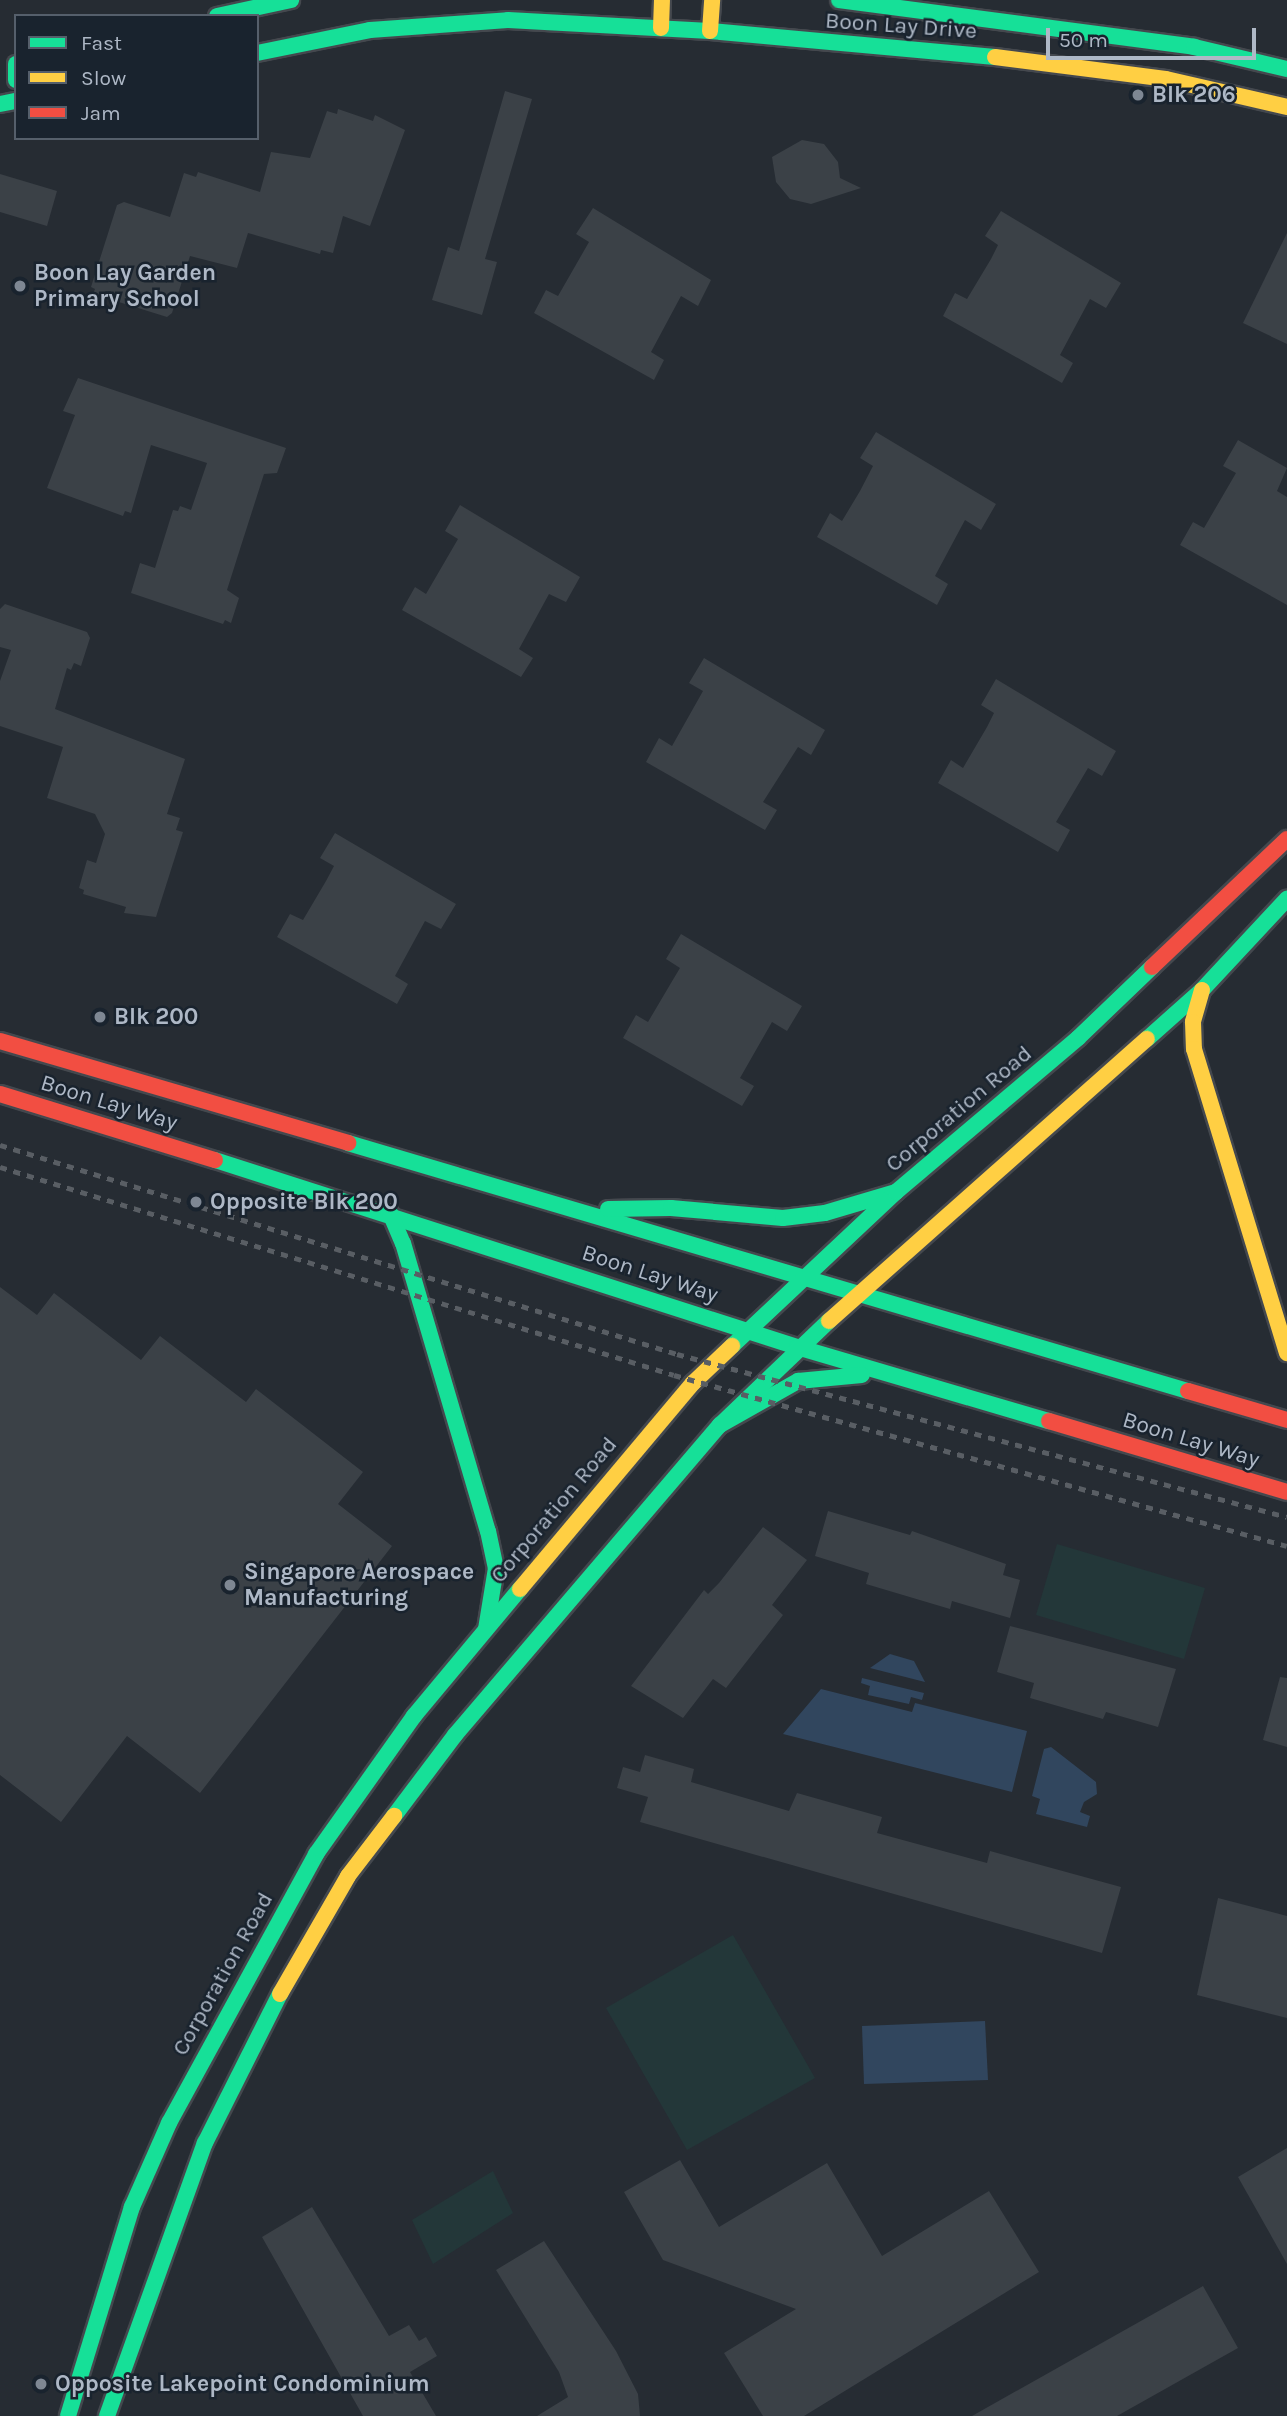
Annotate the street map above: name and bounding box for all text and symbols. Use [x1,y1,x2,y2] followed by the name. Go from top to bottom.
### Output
[824,7,978,45] street label: Boon Lay Drive
[14,14,259,140] legend
[1049,14,1259,58] scale bar
[1059,28,1108,52] text: 50 m
[81,31,122,55] text: Fast
[81,66,126,90] text: Slow
[1152,81,1236,109] place label: Blk 206
[1130,87,1146,103] marker: Blk 206
[81,101,121,125] text: Jam
[34,259,216,313] place label: Boon Lay Garden Primary School
[12,278,28,294] marker: Boon Lay Garden Primary School
[114,1003,198,1031] place label: Blk 200
[92,1009,108,1025] marker: Blk 200
[880,1040,1038,1178] street label: Corporation Road
[37,1069,181,1137] street label: Boon Lay Way
[210,1188,398,1216] place label: Opposite Blk 200
[188,1194,204,1210] marker: Opposite Blk 200
[578,1239,722,1309] street label: Boon Lay Way
[1119,1406,1263,1474] street label: Boon Lay Way
[485,1431,623,1589] street label: Corporation Road
[244,1558,474,1612] place label: Singapore Aerospace Manufacturing
[222,1577,238,1593] marker: Singapore Aerospace Manufacturing
[167,1888,279,2060] street label: Corporation Road
[55,2370,430,2398] place label: Opposite Lakepoint Condominium
[33,2376,49,2392] marker: Opposite Lakepoint Condominium

